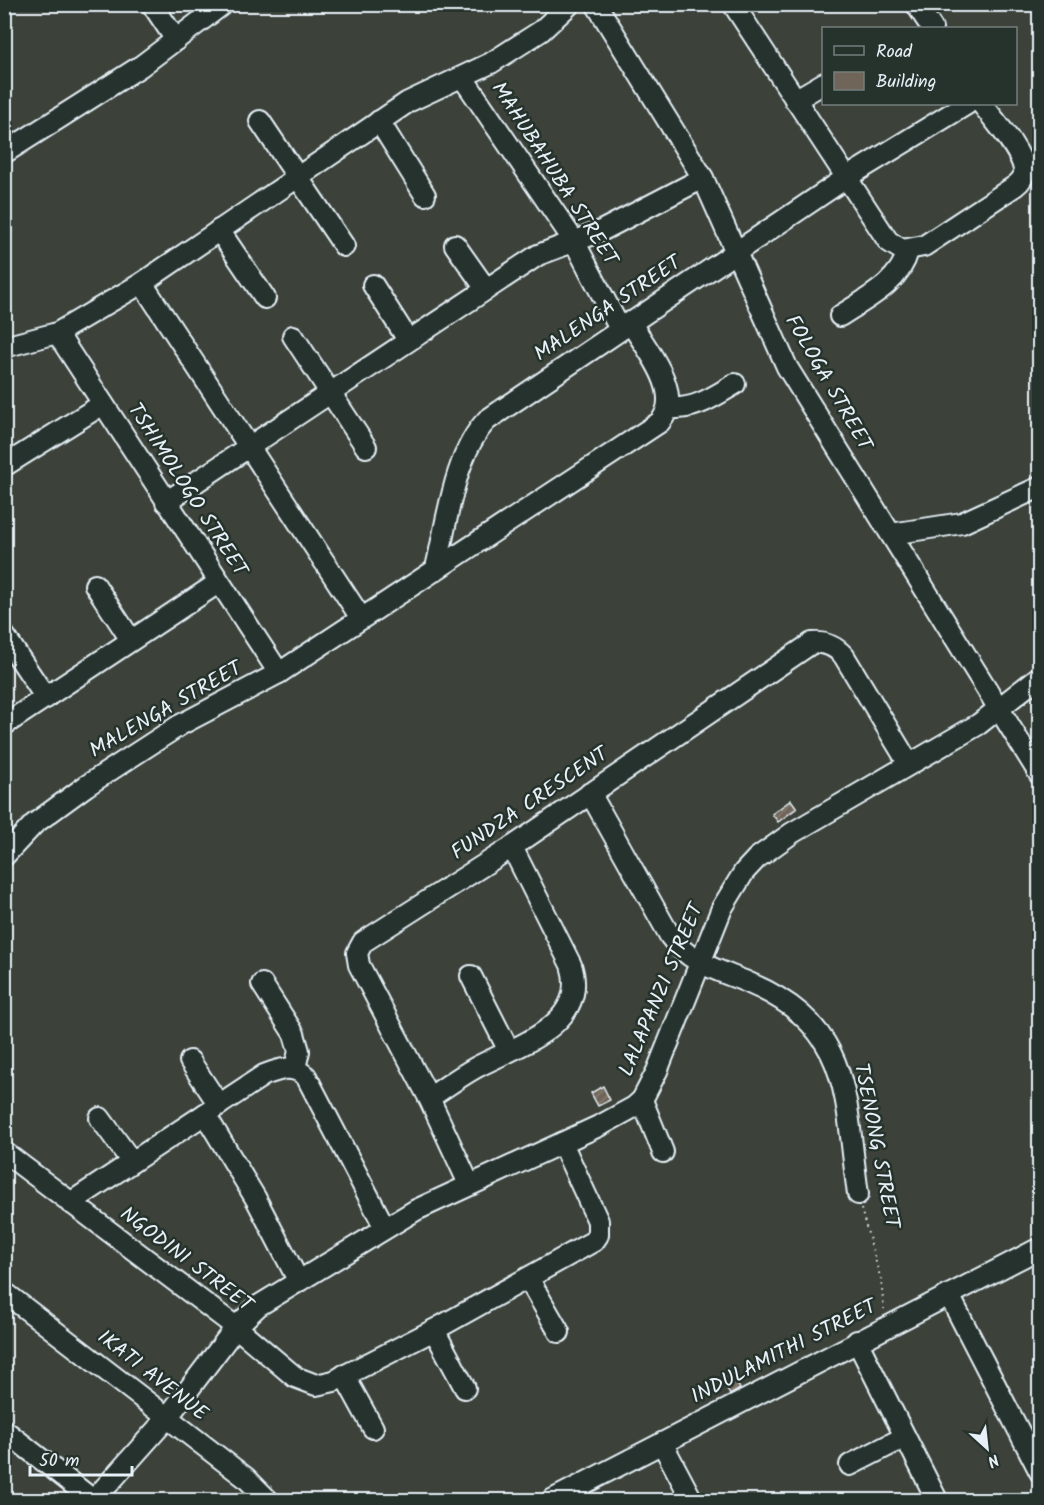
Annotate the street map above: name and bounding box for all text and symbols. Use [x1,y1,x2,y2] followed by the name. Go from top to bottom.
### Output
[822,27,1017,105] legend
[876,38,913,67] text: Road
[876,68,936,97] text: Building
[482,75,627,274] street label: MAHUBAHUBA STREET
[528,246,690,371] street label: MALENGA STREET
[776,309,881,459] street label: FOLOGA STREET
[118,397,257,585] street label: TSHIMOLOGO STREET
[83,652,250,767] street label: MALENGA STREET
[444,738,617,869] street label: FUNDZA CRESCENT
[611,897,714,1082] street label: LALAPANZI STREET
[844,1061,909,1233] street label: TSENONG STREET
[112,1199,261,1322] street label: NGODINI STREET
[685,1290,884,1413] street label: INDULAMITHI STREET
[89,1322,215,1430] street label: IKATI AVENUE
[957,1418,1017,1478] north arrow
[30,1439,132,1477] scale bar
[39,1447,79,1476] text: 50 m
[983,1447,1003,1473] text: N

